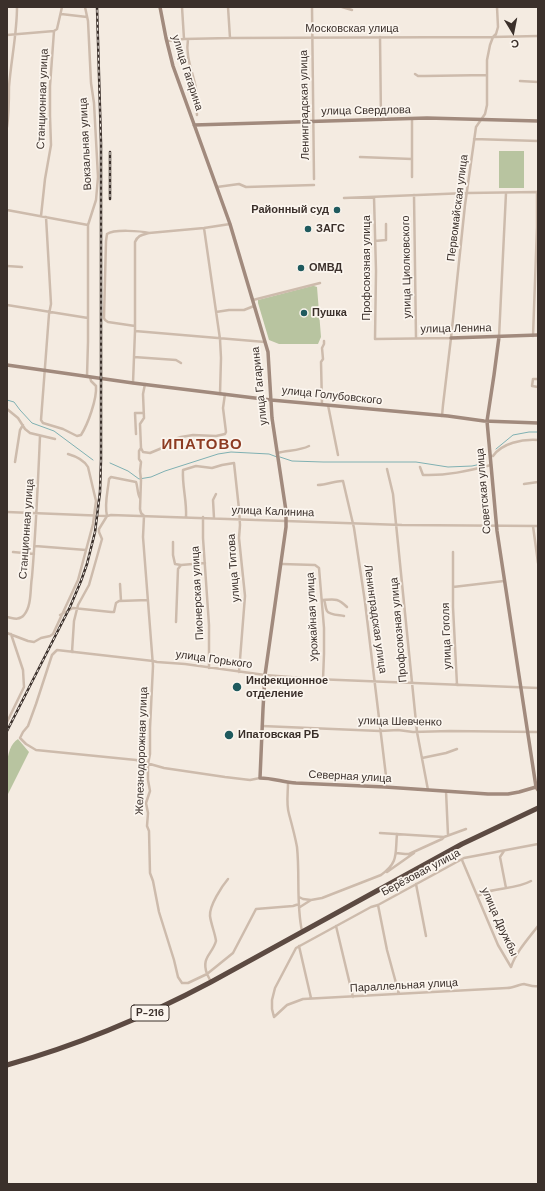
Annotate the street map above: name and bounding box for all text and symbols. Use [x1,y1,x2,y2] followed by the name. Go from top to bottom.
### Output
[493,12,533,52] north arrow
[305,22,399,36] street label: Московская улица
[169,33,205,113] street label: улица Гагарина
[510,36,520,51] text: С
[35,48,51,150] street label: Станционная улица
[297,50,313,160] street label: Ленинградская улица
[77,97,95,191] street label: Вокзальная улица
[321,104,411,118] street label: улица Свердлова
[445,154,471,262] street label: Первомайская улица
[251,203,329,217] place label: Районный суд
[332,205,342,215] marker: Районный суд
[360,215,374,321] street label: Профсоюзная улица
[400,215,414,319] street label: улица Циолковского
[316,222,345,236] place label: ЗАГС
[303,224,313,234] marker: ЗАГС
[309,261,342,275] place label: ОМВД
[296,263,306,273] marker: ОМВД
[312,306,347,320] place label: Пушка
[299,308,309,318] marker: Пушка
[420,322,492,336] street label: улица Ленина
[249,346,271,426] street label: улица Гагарина
[281,384,383,408] street label: улица Голубовского
[161,436,243,454] district label: ИПАТОВО
[474,447,494,535] street label: Советская улица
[17,478,37,580] street label: Станционная улица
[231,504,315,520] street label: улица Калинина
[225,533,243,603] street label: улица Титова
[189,546,207,640] street label: Пионерская улица
[361,564,389,674] street label: Ленинградская улица
[304,572,322,662] street label: Урожайная улица
[388,577,410,683] street label: Профсоюзная улица
[439,603,455,669] street label: улица Гоголя
[175,648,253,672] street label: улица Горького
[246,674,328,700] place label: Инфекционное отделение
[231,681,243,693] marker: Инфекционное отделение
[133,687,151,815] street label: Железнодорожная улица
[358,715,442,729] street label: улица Шевченко
[238,728,319,742] place label: Ипатовская РБ
[223,729,235,741] marker: Ипатовская РБ
[308,768,392,786] street label: Северная улица
[379,847,463,899] street label: Берёзовая улица
[478,886,520,958] street label: улица Дружбы
[350,977,458,995] street label: Параллельная улица
[131,1005,169,1021] road number: Р-216

